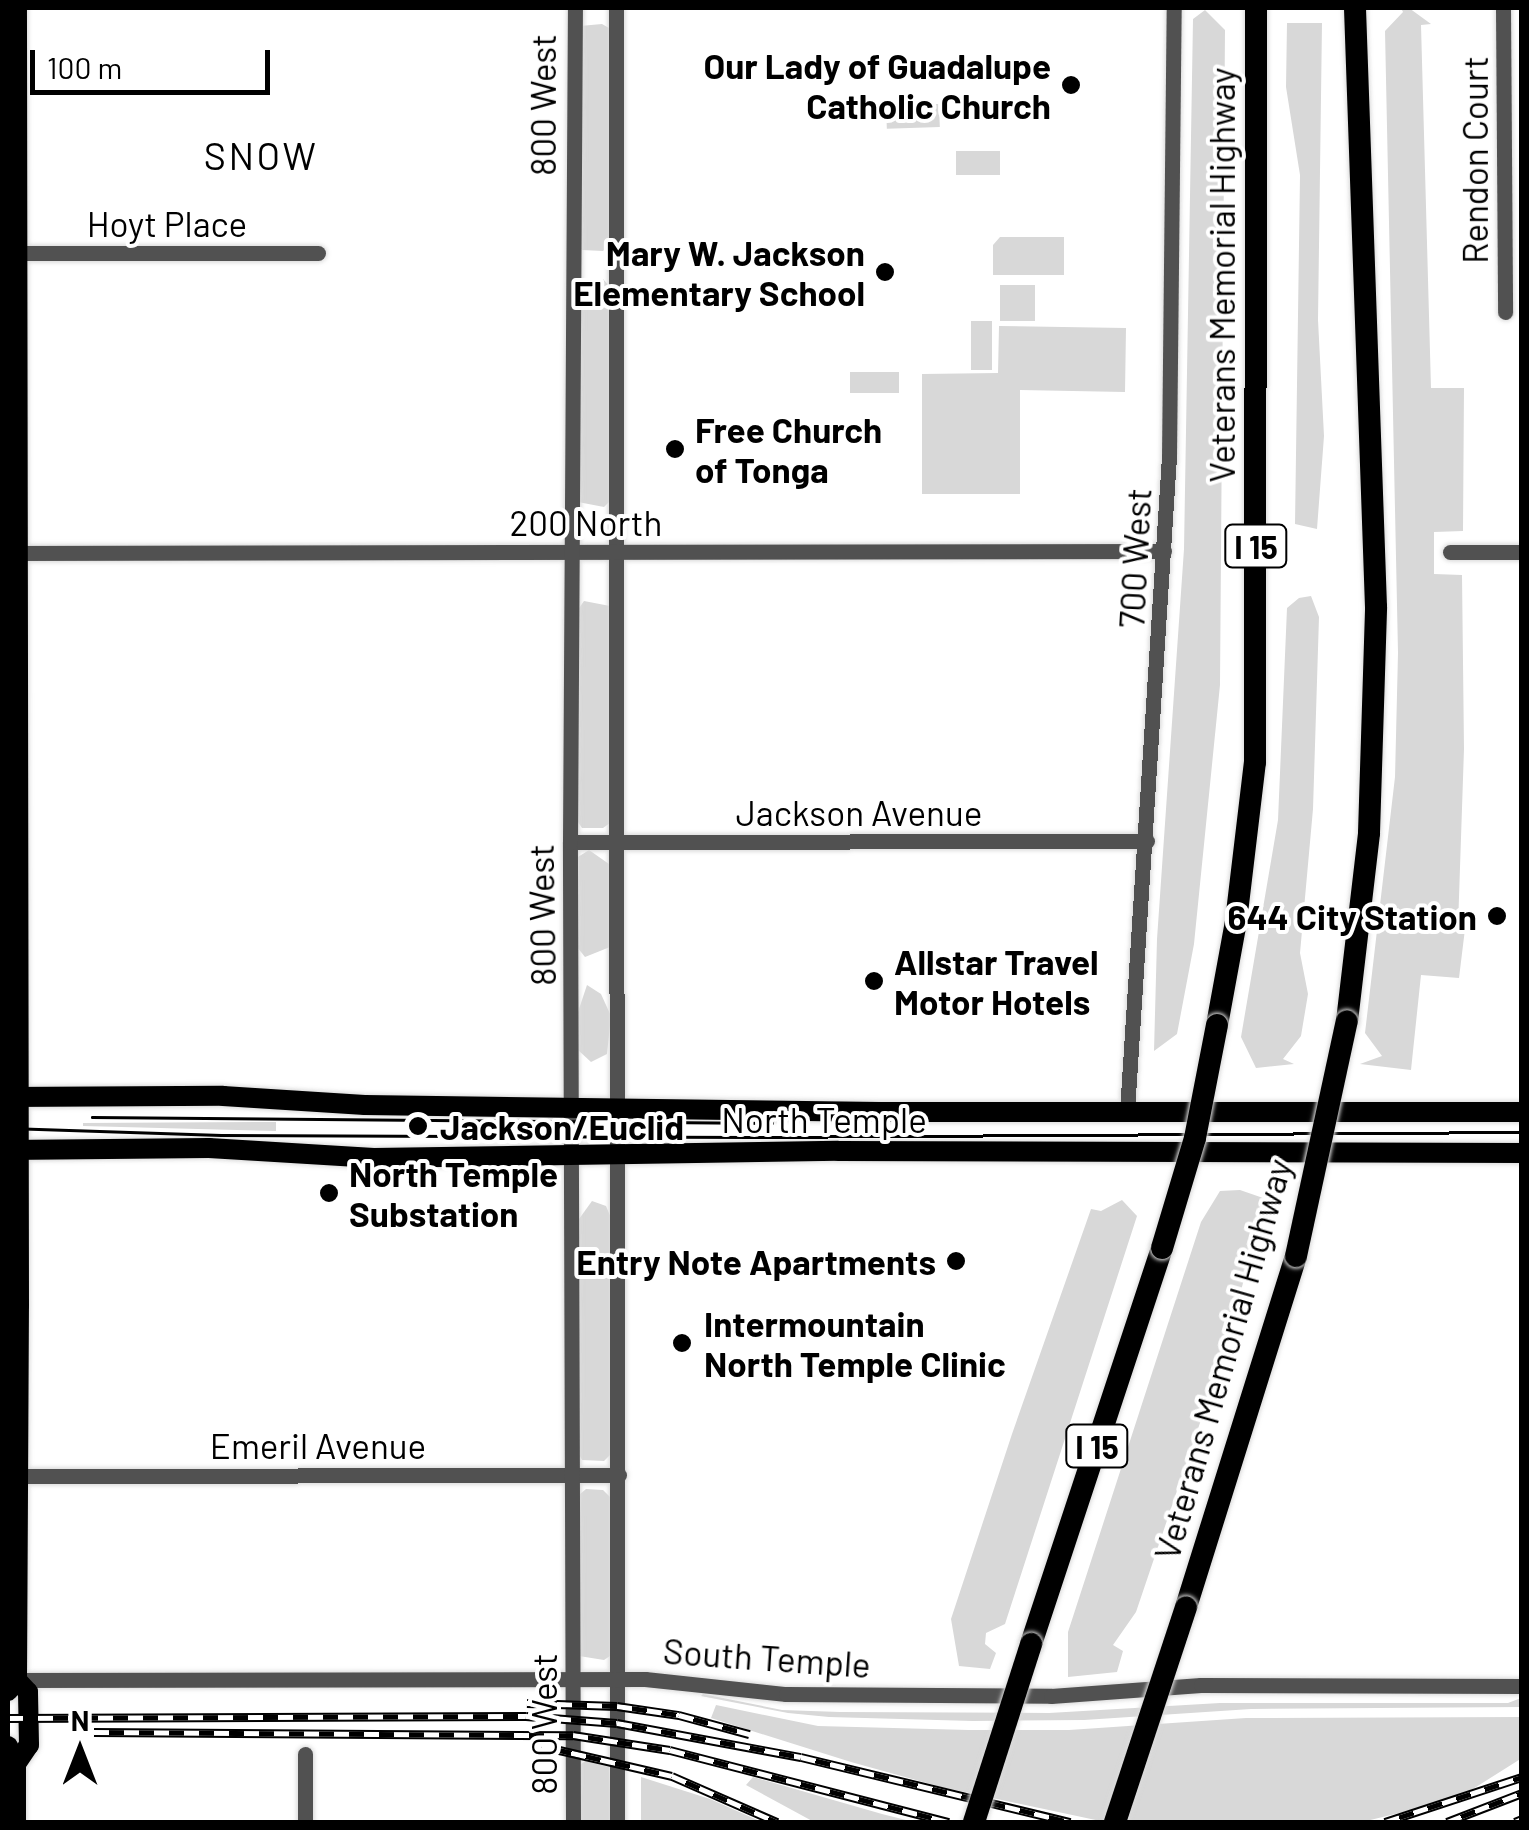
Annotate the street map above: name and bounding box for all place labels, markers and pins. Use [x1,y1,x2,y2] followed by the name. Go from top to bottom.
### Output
[704,44,1051,126] place label: Our Lady of Guadalupe Catholic Church
[1060,74,1082,96] marker: Our Lady of Guadalupe Catholic Church
[573,231,865,313] place label: Mary W. Jackson Elementary School
[874,261,896,283] marker: Mary W. Jackson Elementary School
[695,408,882,490] place label: Free Church of Tonga
[664,438,686,460] marker: Free Church of Tonga
[1228,895,1477,937] place label: 644 City Station
[1486,905,1508,927] marker: 644 City Station
[894,940,1099,1022] place label: Allstar Travel Motor Hotels
[863,970,885,992] marker: Allstar Travel Motor Hotels
[440,1105,684,1147] place label: Jackson/Euclid
[405,1113,431,1139] marker: Jackson/Euclid
[349,1152,558,1234] place label: North Temple Substation
[318,1182,340,1204] marker: North Temple Substation
[576,1240,936,1282] place label: Entry Note Apartments
[945,1250,967,1272] marker: Entry Note Apartments
[704,1302,1006,1384] place label: Intermountain North Temple Clinic
[669,1330,695,1356] marker: Intermountain North Temple Clinic

